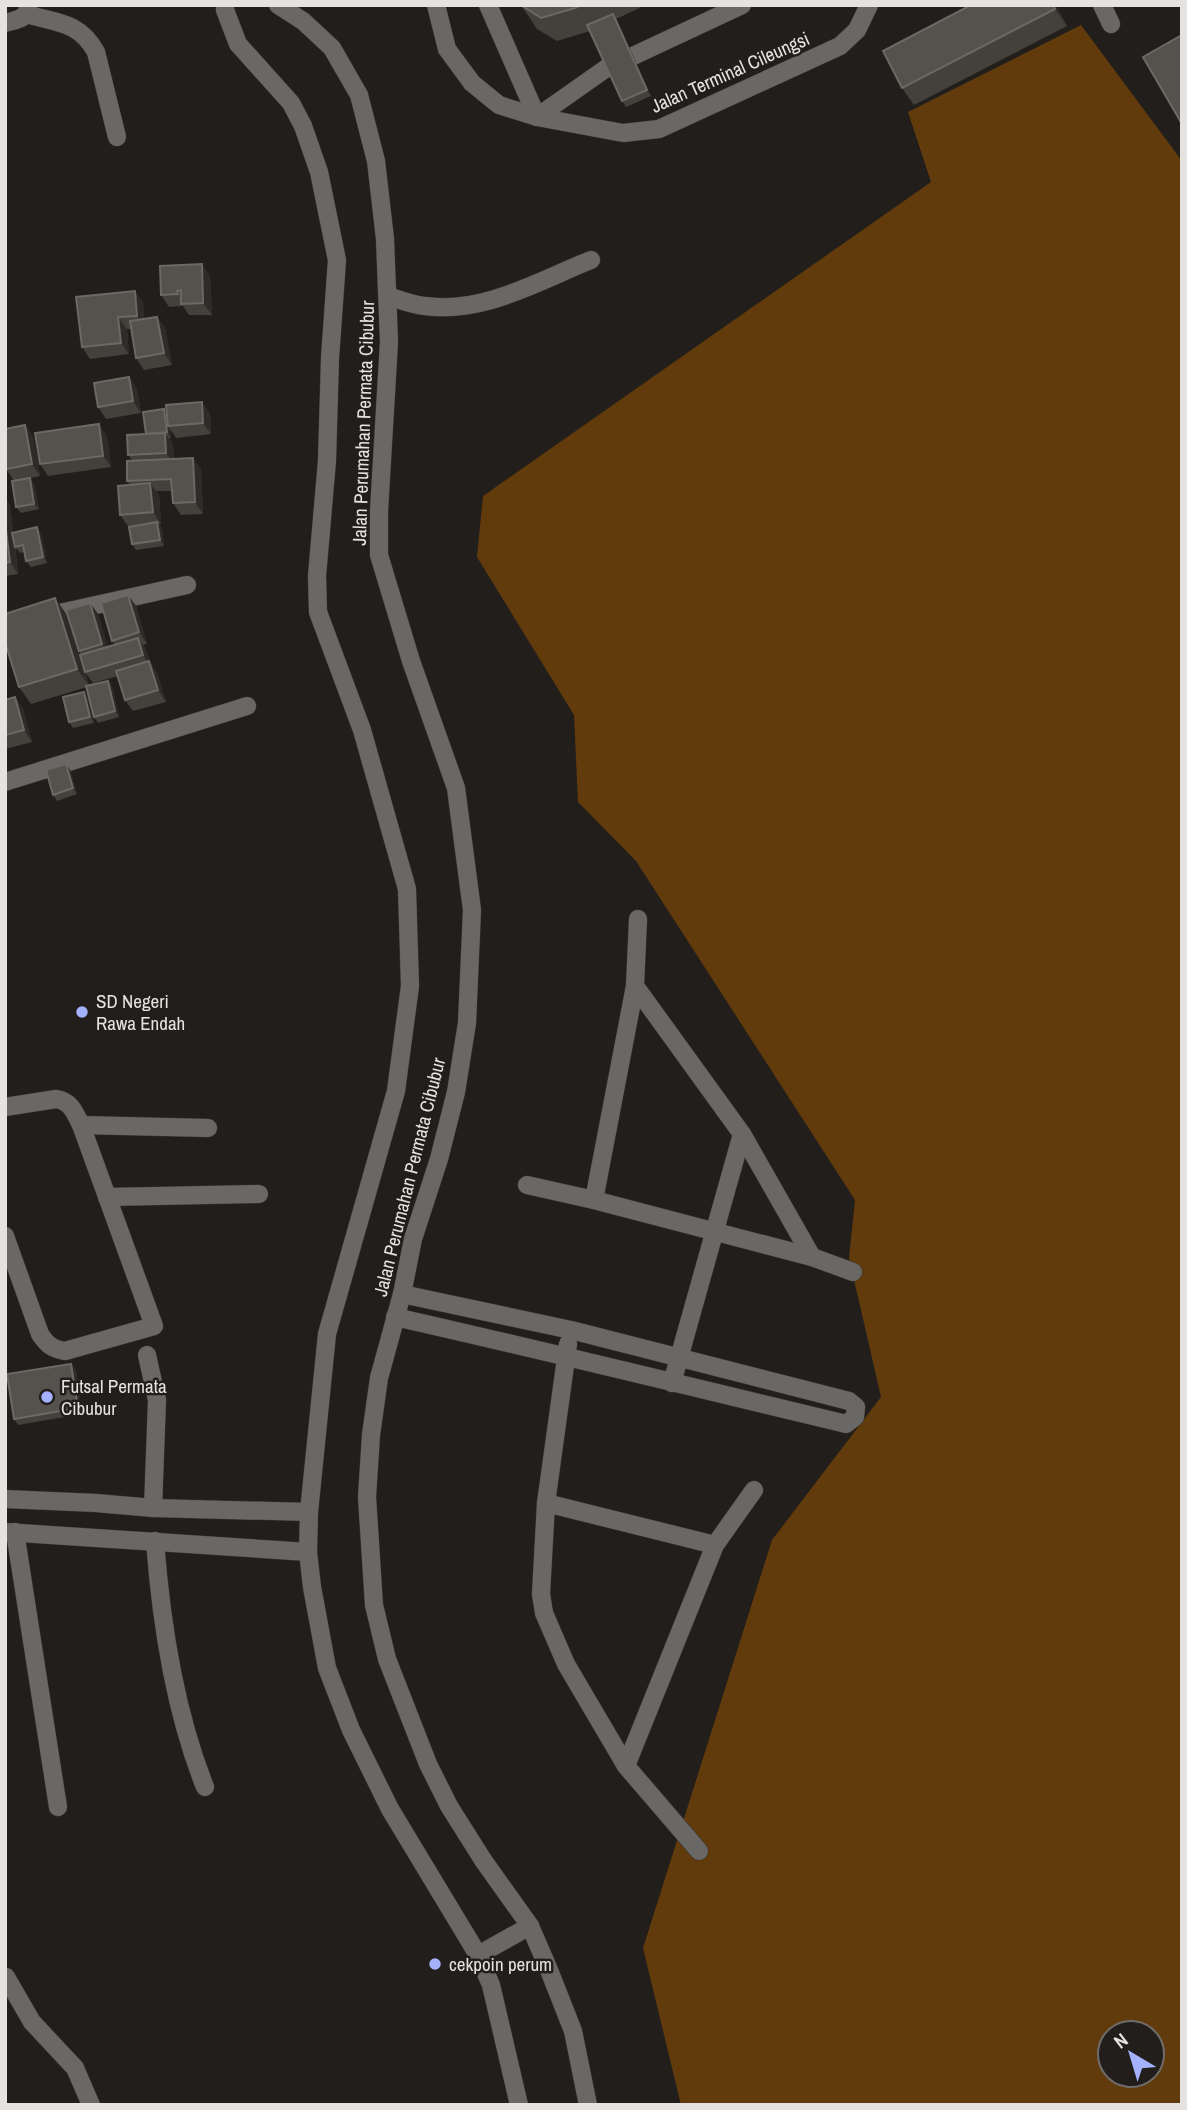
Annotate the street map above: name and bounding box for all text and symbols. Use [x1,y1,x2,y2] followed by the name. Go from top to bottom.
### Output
[647,25,813,119] street label: Jalan Terminal Cileungsi
[346,299,380,546] street label: Jalan Perumahan Permata Cibubur
[96,988,185,1036] place label: SD Negeri Rawa Endah
[74,1004,90,1020] marker: SD Negeri Rawa Endah
[367,1054,451,1299] street label: Jalan Perumahan Permata Cibubur
[61,1373,167,1421] place label: Futsal Permata Cibubur
[39,1389,55,1405] marker: Futsal Permata Cibubur
[449,1951,552,1977] place label: cekpoin perum
[427,1956,443,1972] marker: cekpoin perum
[1096,2019,1166,2089] north arrow
[1108,2027,1133,2054] text: N

